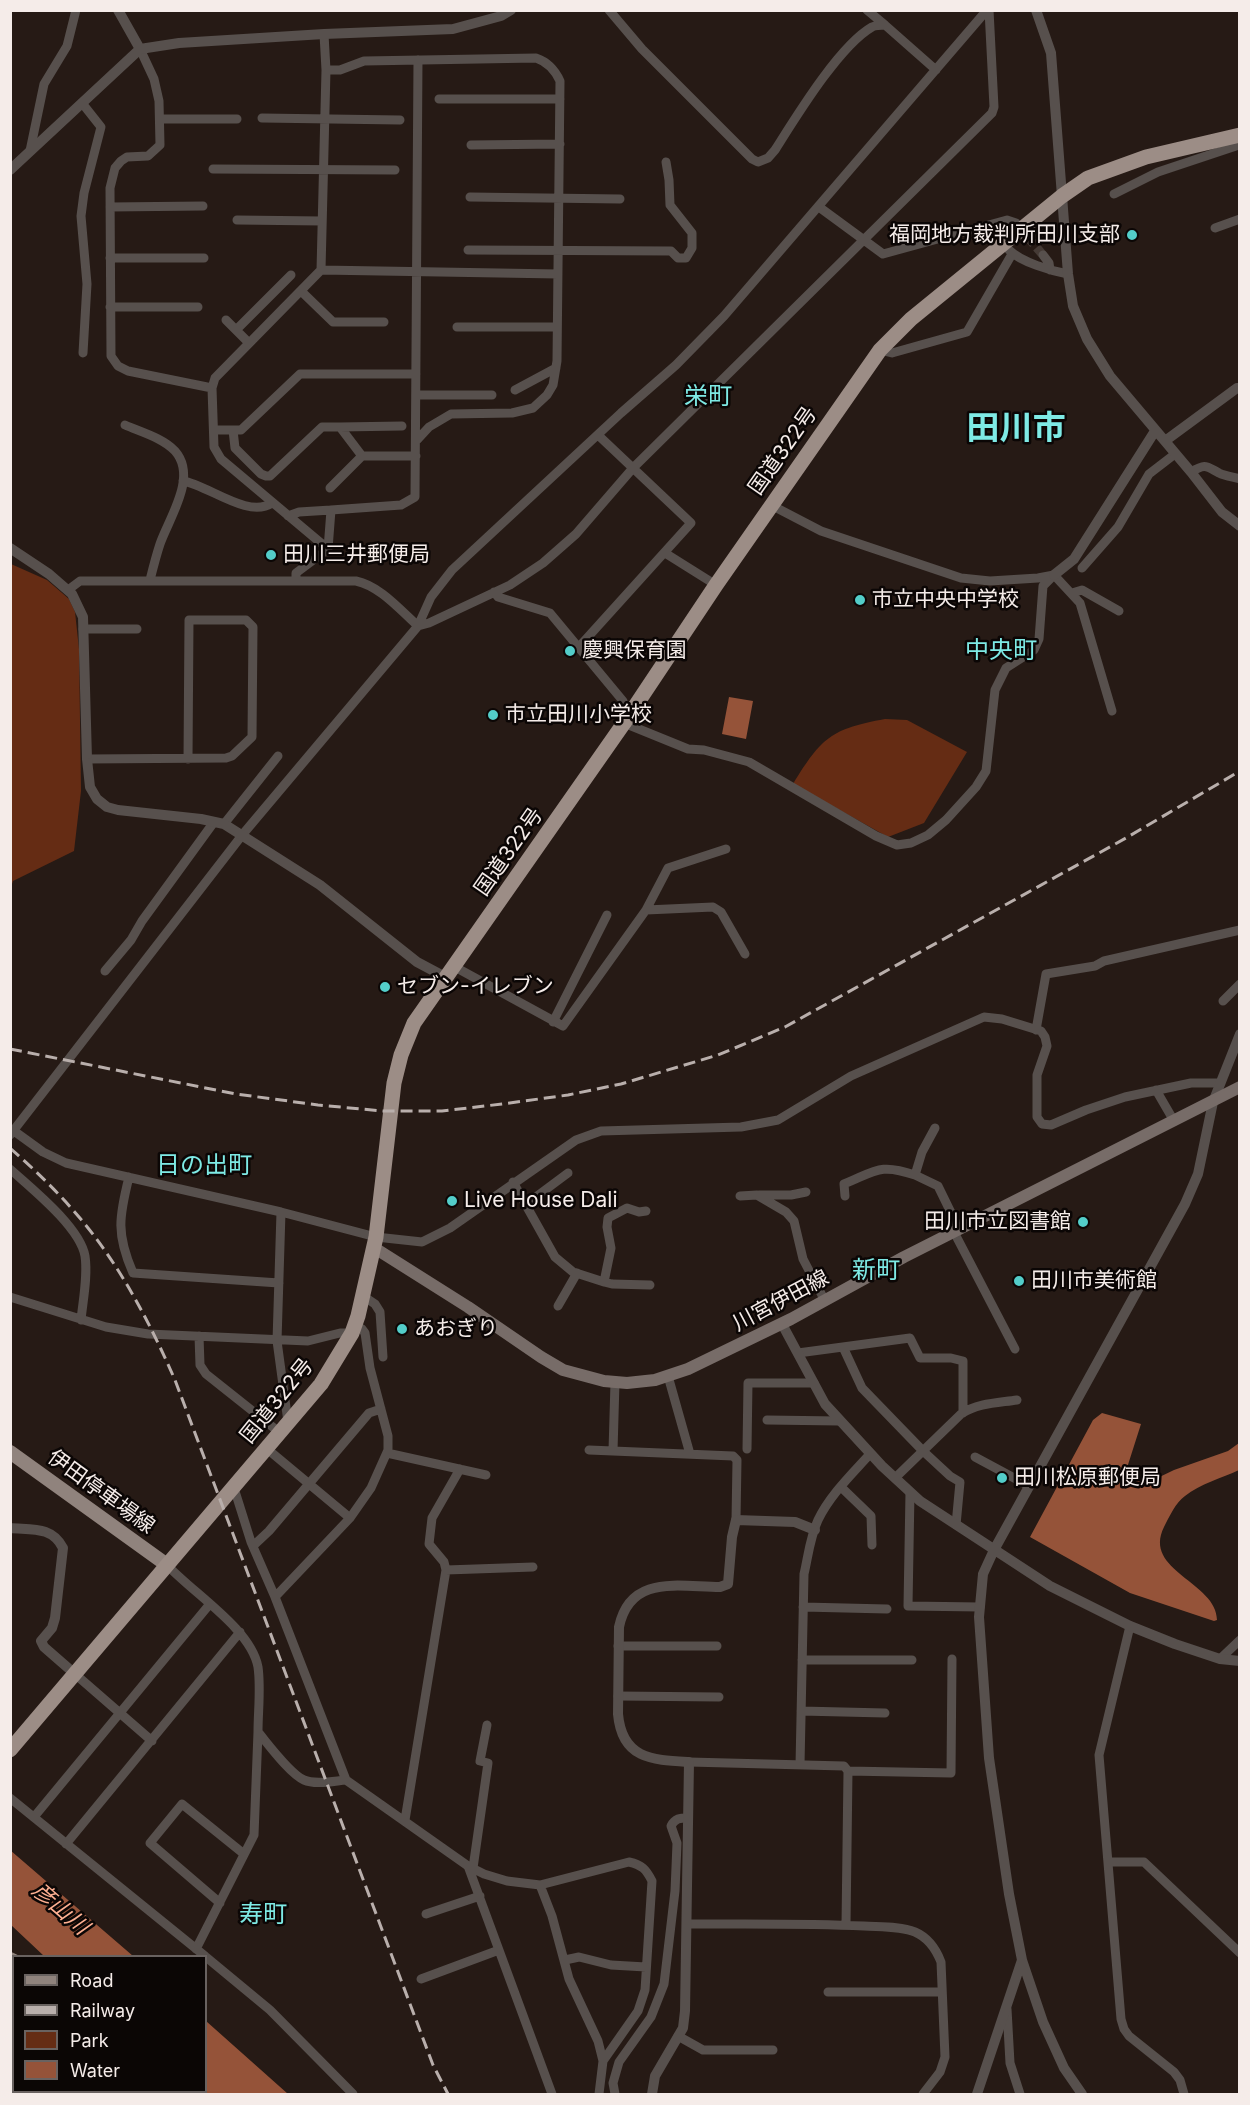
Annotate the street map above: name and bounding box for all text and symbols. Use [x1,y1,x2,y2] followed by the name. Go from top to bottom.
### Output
[889,222,1120,248] place label: 福岡地方裁判所田川支部
[1125,228,1139,242] marker: 福岡地方裁判所田川支部
[684,383,732,411] district label: 栄町
[744,402,822,500] street label: 国道322号
[967,409,1065,449] district label: 田川市
[283,542,430,568] place label: 田川三井郵便局
[264,548,278,562] marker: 田川三井郵便局
[872,587,1019,613] place label: 市立中央中学校
[853,593,867,607] marker: 市立中央中学校
[965,637,1037,665] district label: 中央町
[582,638,687,664] place label: 慶興保育園
[563,644,577,658] marker: 慶興保育園
[505,702,652,728] place label: 市立田川小学校
[486,708,500,722] marker: 市立田川小学校
[470,803,548,901] street label: 国道322号
[397,974,554,1000] place label: セブン-イレブン
[378,980,392,994] marker: セブン-イレブン
[156,1152,252,1180] district label: 日の出町
[464,1188,617,1214] place label: Live House Dali
[445,1194,459,1208] marker: Live House Dali
[924,1209,1071,1235] place label: 田川市立図書館
[1076,1215,1090,1229] marker: 田川市立図書館
[852,1257,900,1285] district label: 新町
[729,1265,833,1337] street label: 川宮伊田線
[1031,1268,1157,1294] place label: 田川市美術館
[1012,1274,1026,1288] marker: 田川市美術館
[414,1316,498,1342] place label: あおぎり
[395,1322,409,1336] marker: あおぎり
[235,1354,319,1448] street label: 国道322号
[43,1445,159,1539] street label: 伊田停車場線
[1014,1465,1161,1491] place label: 田川松原郵便局
[995,1471,1009,1485] marker: 田川松原郵便局
[26,1877,94,1941] water label: 彦山川
[239,1901,287,1929] district label: 寿町
[12,1955,207,2093] legend
[70,1970,113,1991] text: Road
[70,2000,135,2021] text: Railway
[70,2030,109,2051] text: Park
[70,2060,120,2081] text: Water

